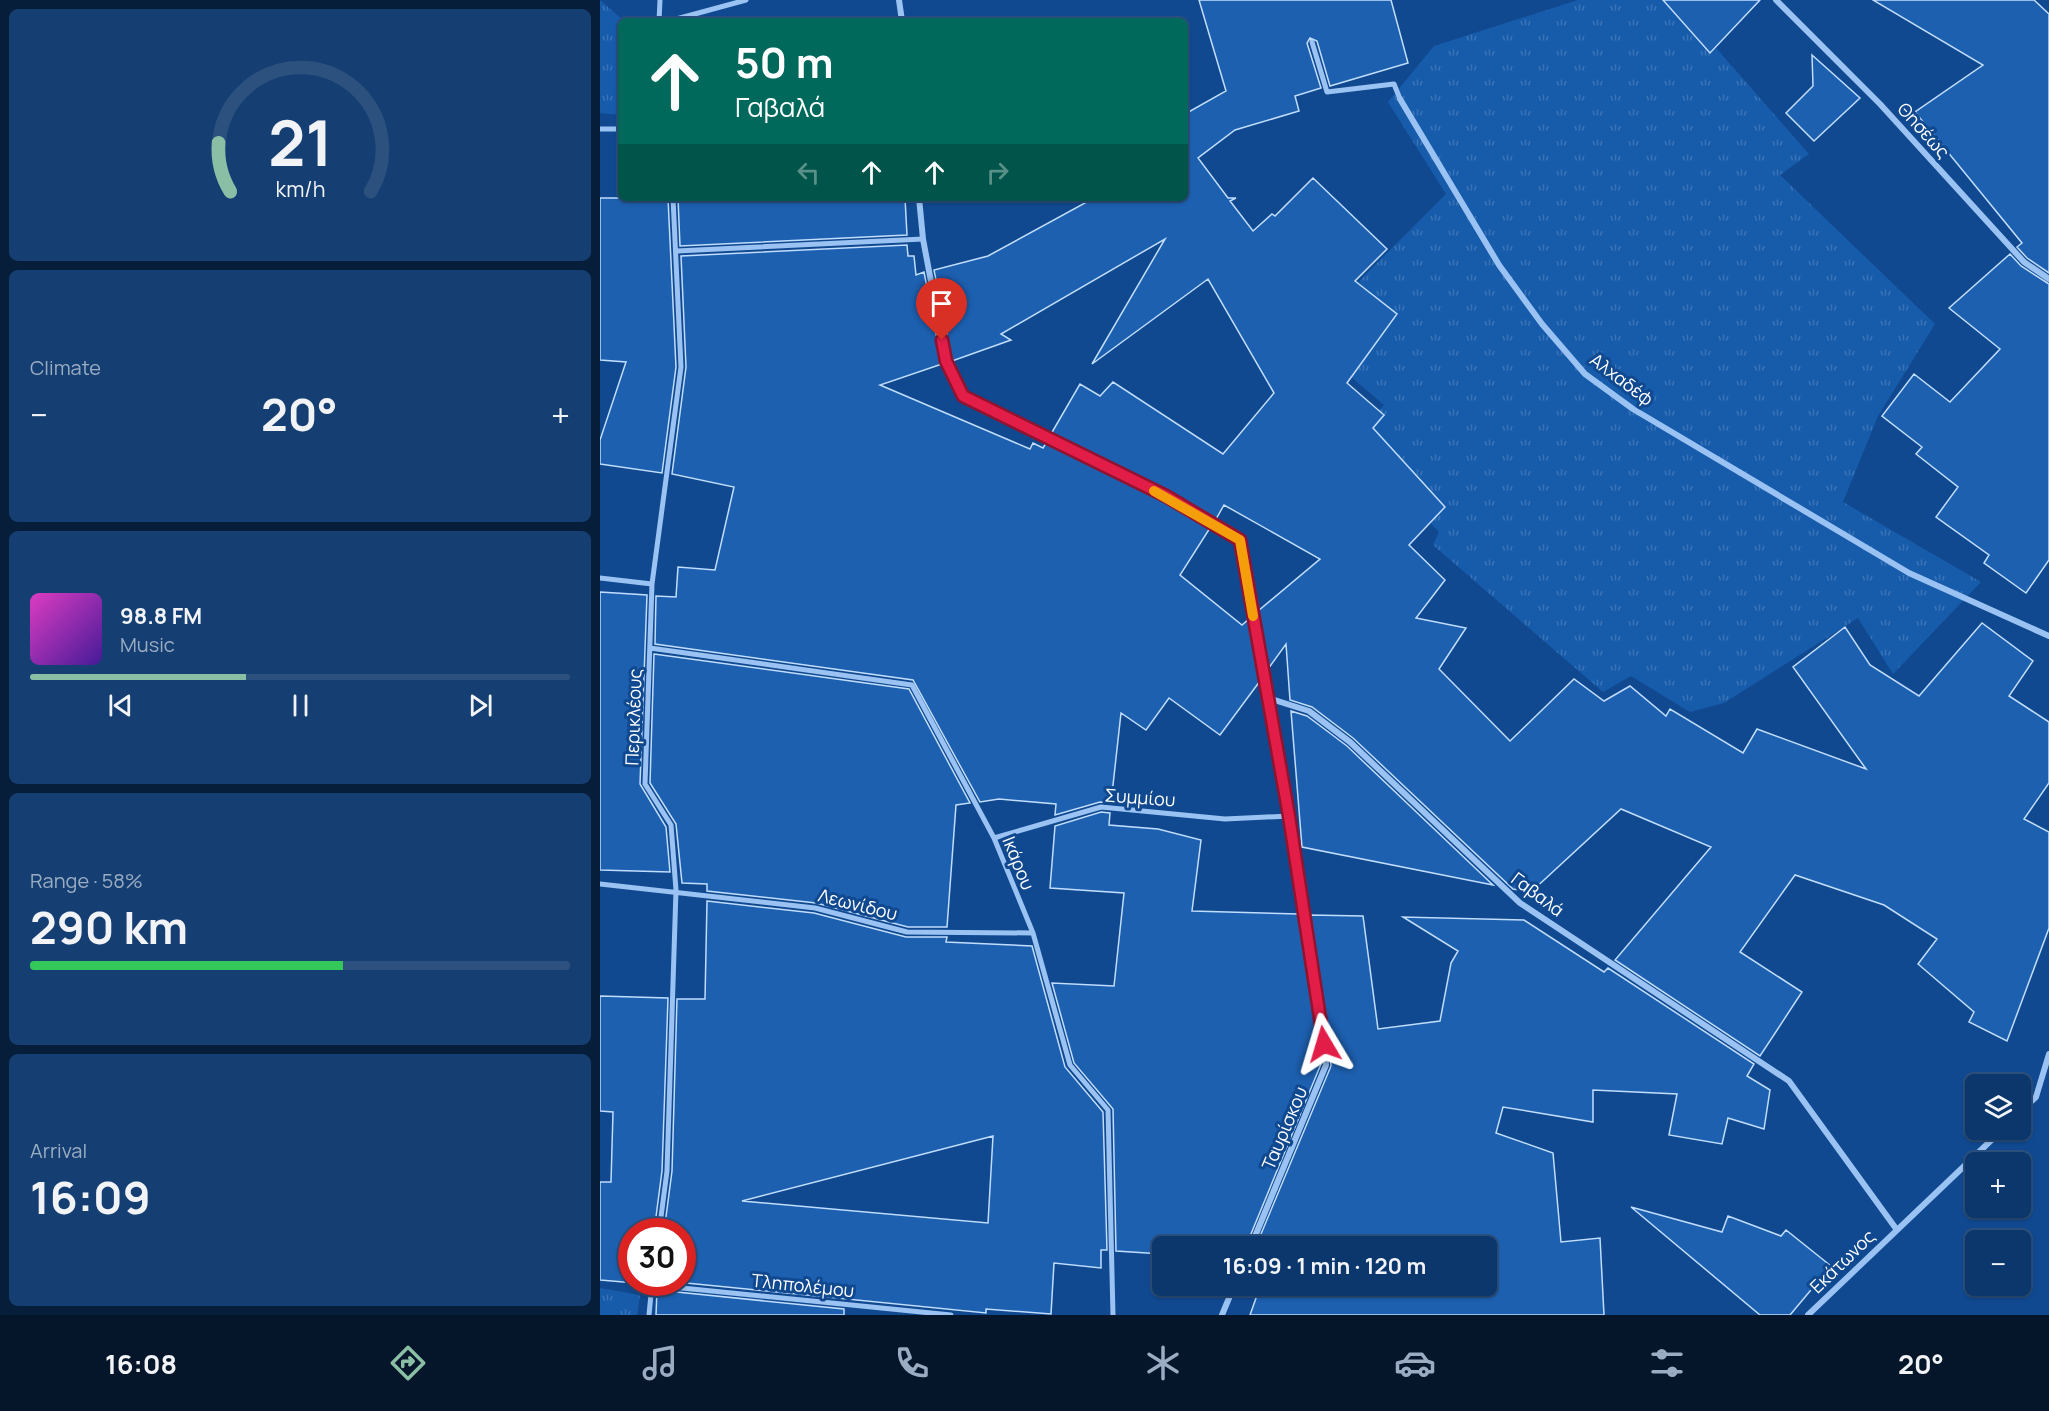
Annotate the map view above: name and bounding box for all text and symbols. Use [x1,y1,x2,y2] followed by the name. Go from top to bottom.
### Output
[735,33,833,91] text: 50 m
[636,42,714,120] icon: ahead
[735,88,825,125] text: Γαβαλά
[1893,97,1955,163] street label: Θησέως
[268,99,332,185] text: 21
[792,156,825,189] icon: left
[855,156,888,189] icon: ahead
[918,156,951,189] icon: ahead
[981,156,1014,189] icon: right
[275,174,325,203] text: km/h
[916,278,967,340] pin
[925,287,958,320] icon: arrive
[1585,347,1659,411] street label: Αλχαδέφ
[30,354,101,381] text: Climate
[261,383,338,445] text: 20°
[30,392,48,437] text: −
[551,392,570,437] text: +
[120,601,202,631] text: 98.8 FM
[120,631,175,658] text: Music
[619,668,647,766] street label: Περικλέους
[104,689,137,722] icon: previous
[284,689,317,722] icon: pause
[464,689,497,722] icon: next
[1104,783,1176,811] street label: Συμμίου
[997,833,1041,893] street label: Ικάρου
[1507,866,1569,922] street label: Γαβαλά
[30,867,143,894] text: Range · 58%
[816,883,900,925] street label: Λεωνίδου
[30,896,188,958] text: 290 km
[1292,1012,1356,1076] position arrow
[1965,1074,2031,1296] map controls
[1965,1074,2031,1140] button: layers
[1256,1083,1312,1173] street label: Ταυρίσκου
[30,1137,87,1164] text: Arrival
[1965,1152,2031,1218] button: +
[30,1166,151,1228] text: 16:09
[618,1218,696,1296] speed limit sign: 30
[1804,1224,1880,1298] street label: Εκάτωνος
[1965,1230,2031,1296] button: −
[1223,1251,1426,1281] text: 16:09 · 1 min · 120 m
[751,1268,855,1302] street label: Τληπολέμου
[387,1342,429,1384] icon: directions
[639,1342,681,1384] icon: music
[891,1342,933,1384] icon: phone
[1142,1342,1184,1384] icon: climate
[1394,1342,1436,1384] icon: car
[1646,1342,1688,1384] icon: filters
[105,1345,177,1382] text: 16:08
[1898,1345,1944,1382] text: 20°

